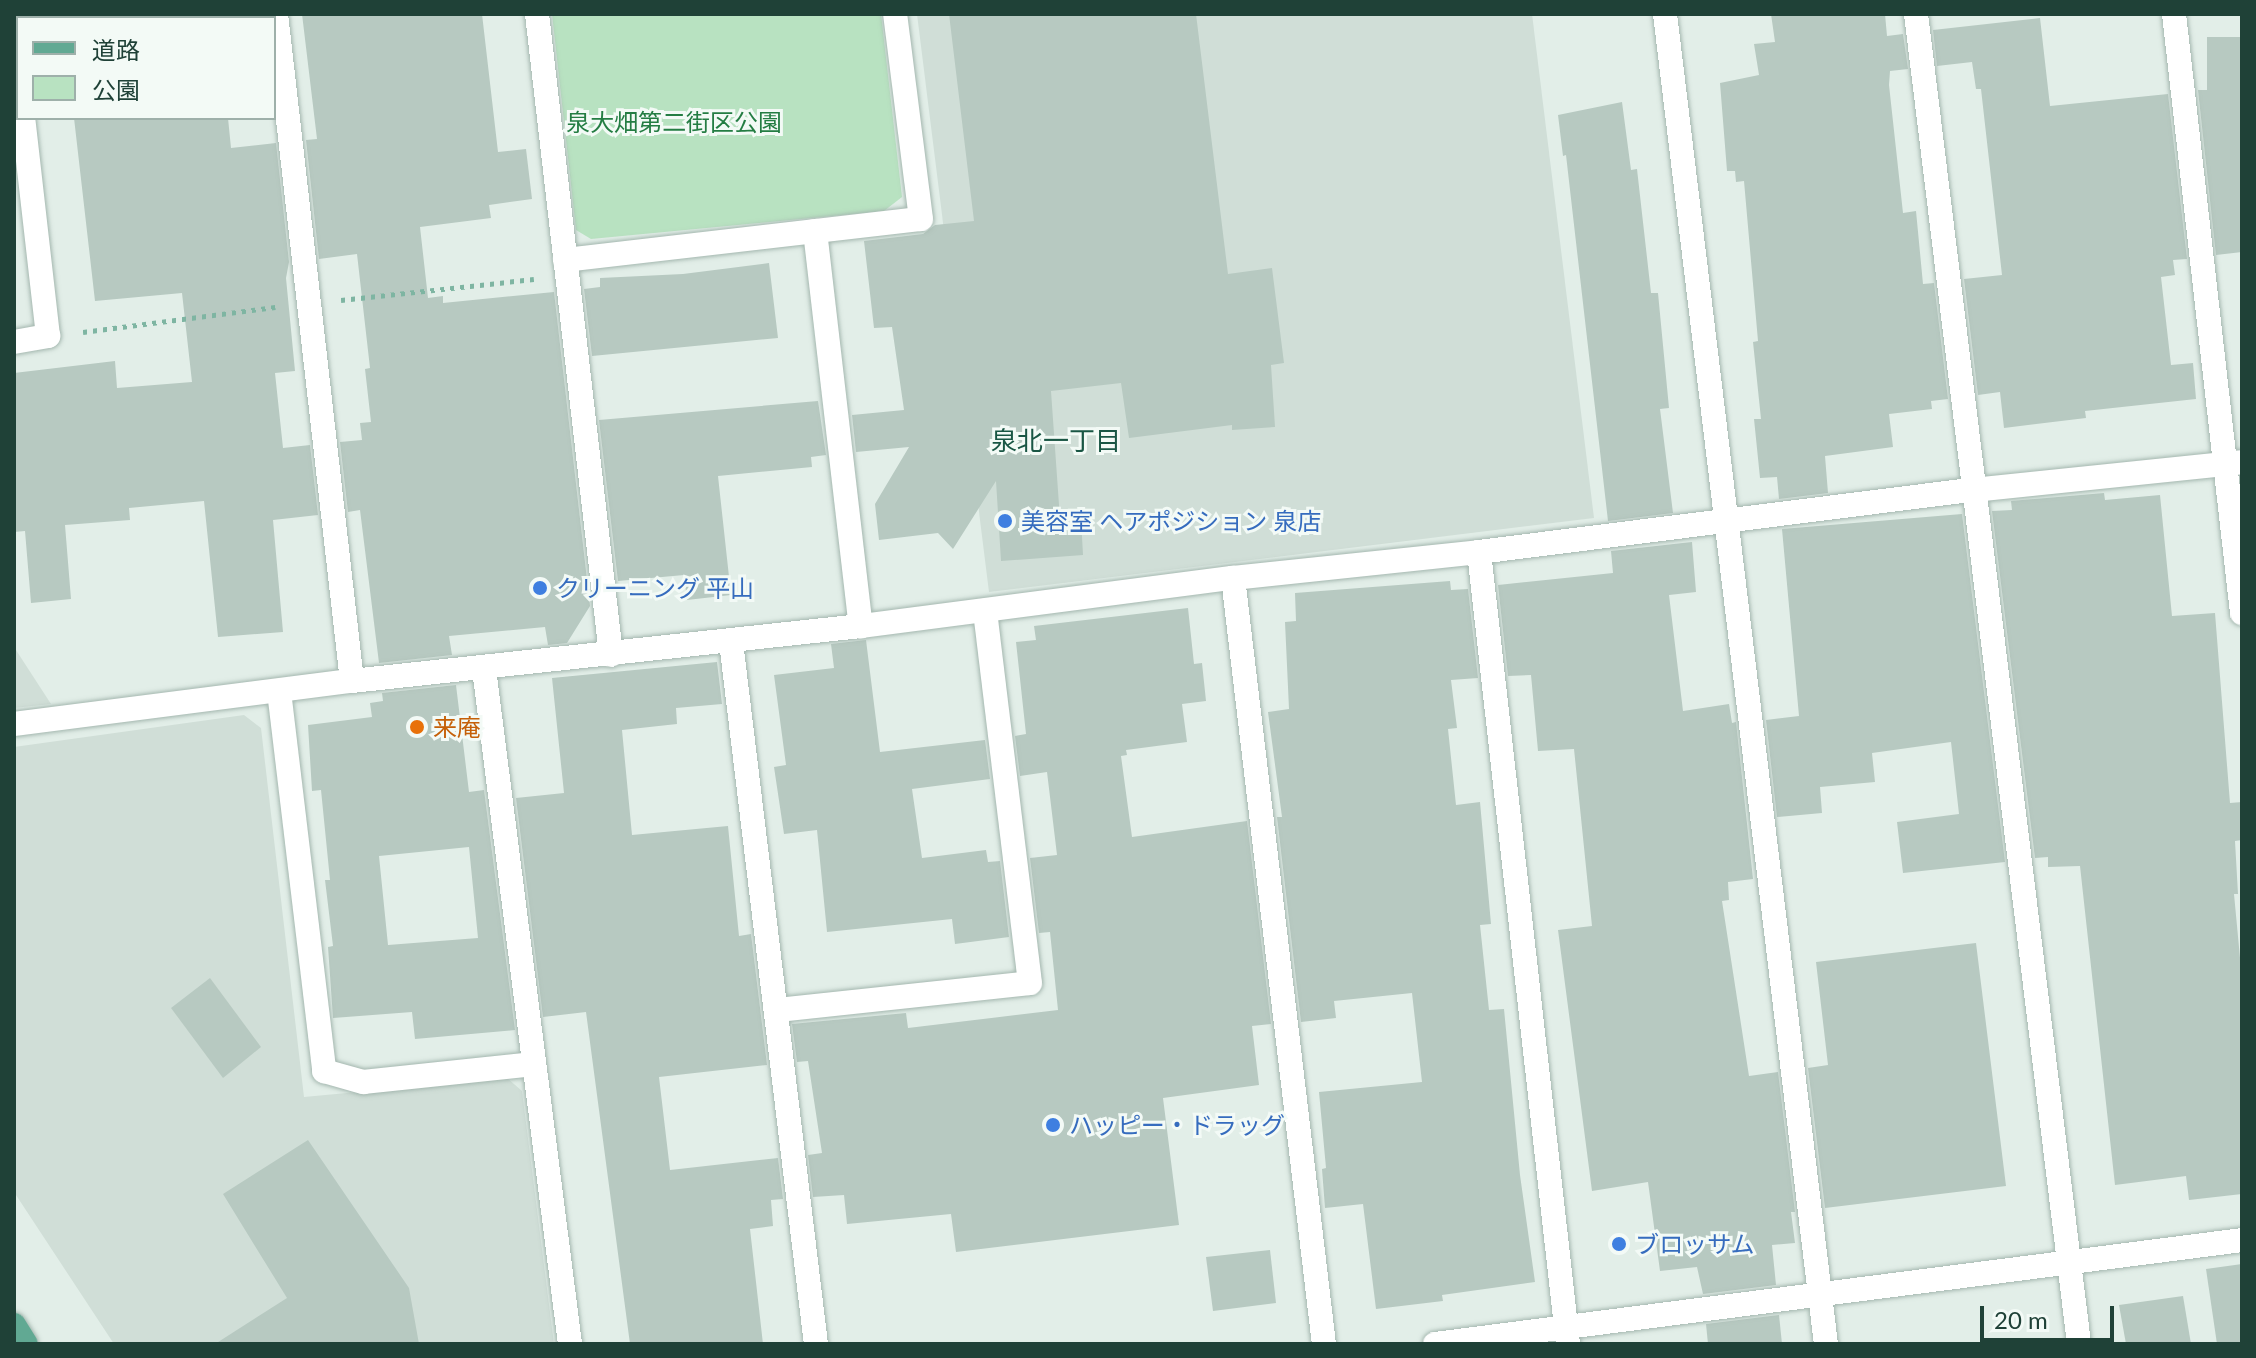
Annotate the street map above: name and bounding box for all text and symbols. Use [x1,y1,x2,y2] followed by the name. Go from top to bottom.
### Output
[16,16,276,120] legend
[92,35,140,64] text: 道路
[92,75,140,104] text: 公園
[566,108,782,136] park label: 泉大畑第二街区公園
[991,425,1121,457] district label: 泉北一丁目
[1021,507,1321,535] place label: 美容室 ヘアポジション 泉店
[996,512,1014,530] marker: 美容室 ヘアポジション 泉店
[556,574,754,602] place label: クリーニング 平山
[531,579,549,597] marker: クリーニング 平山
[433,713,481,741] place label: 来庵
[408,718,426,736] marker: 来庵
[1069,1111,1285,1139] place label: ハッピー・ドラッグ
[1044,1116,1062,1134] marker: ハッピー・ドラッグ
[1635,1230,1755,1258] place label: ブロッサム
[1610,1235,1628,1253] marker: ブロッサム
[1984,1290,2118,1340] scale bar
[1994,1305,2048,1334] text: 20 m

